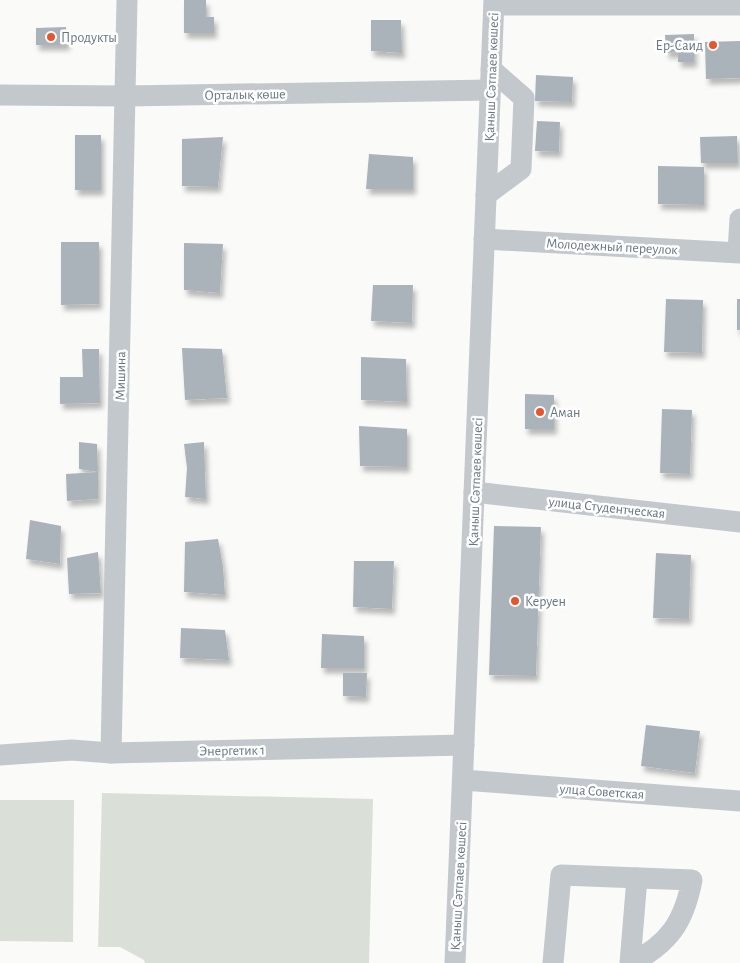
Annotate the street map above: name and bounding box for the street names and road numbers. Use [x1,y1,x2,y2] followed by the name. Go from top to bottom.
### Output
[483,12,501,142] street label: Қаныш Сәтпаев көшесі
[204,87,286,103] street label: Орталық көше
[546,237,679,257] street label: Молодежный переулок
[114,351,128,401] street label: Мишина
[467,417,485,547] street label: Қаныш Сәтпаев көшесі
[547,495,666,521] street label: улица Студентческая
[199,743,265,759] street label: Энергетик 1
[558,782,645,802] street label: улца Советская
[449,821,469,951] street label: Қаныш Сәтпаев көшесі

